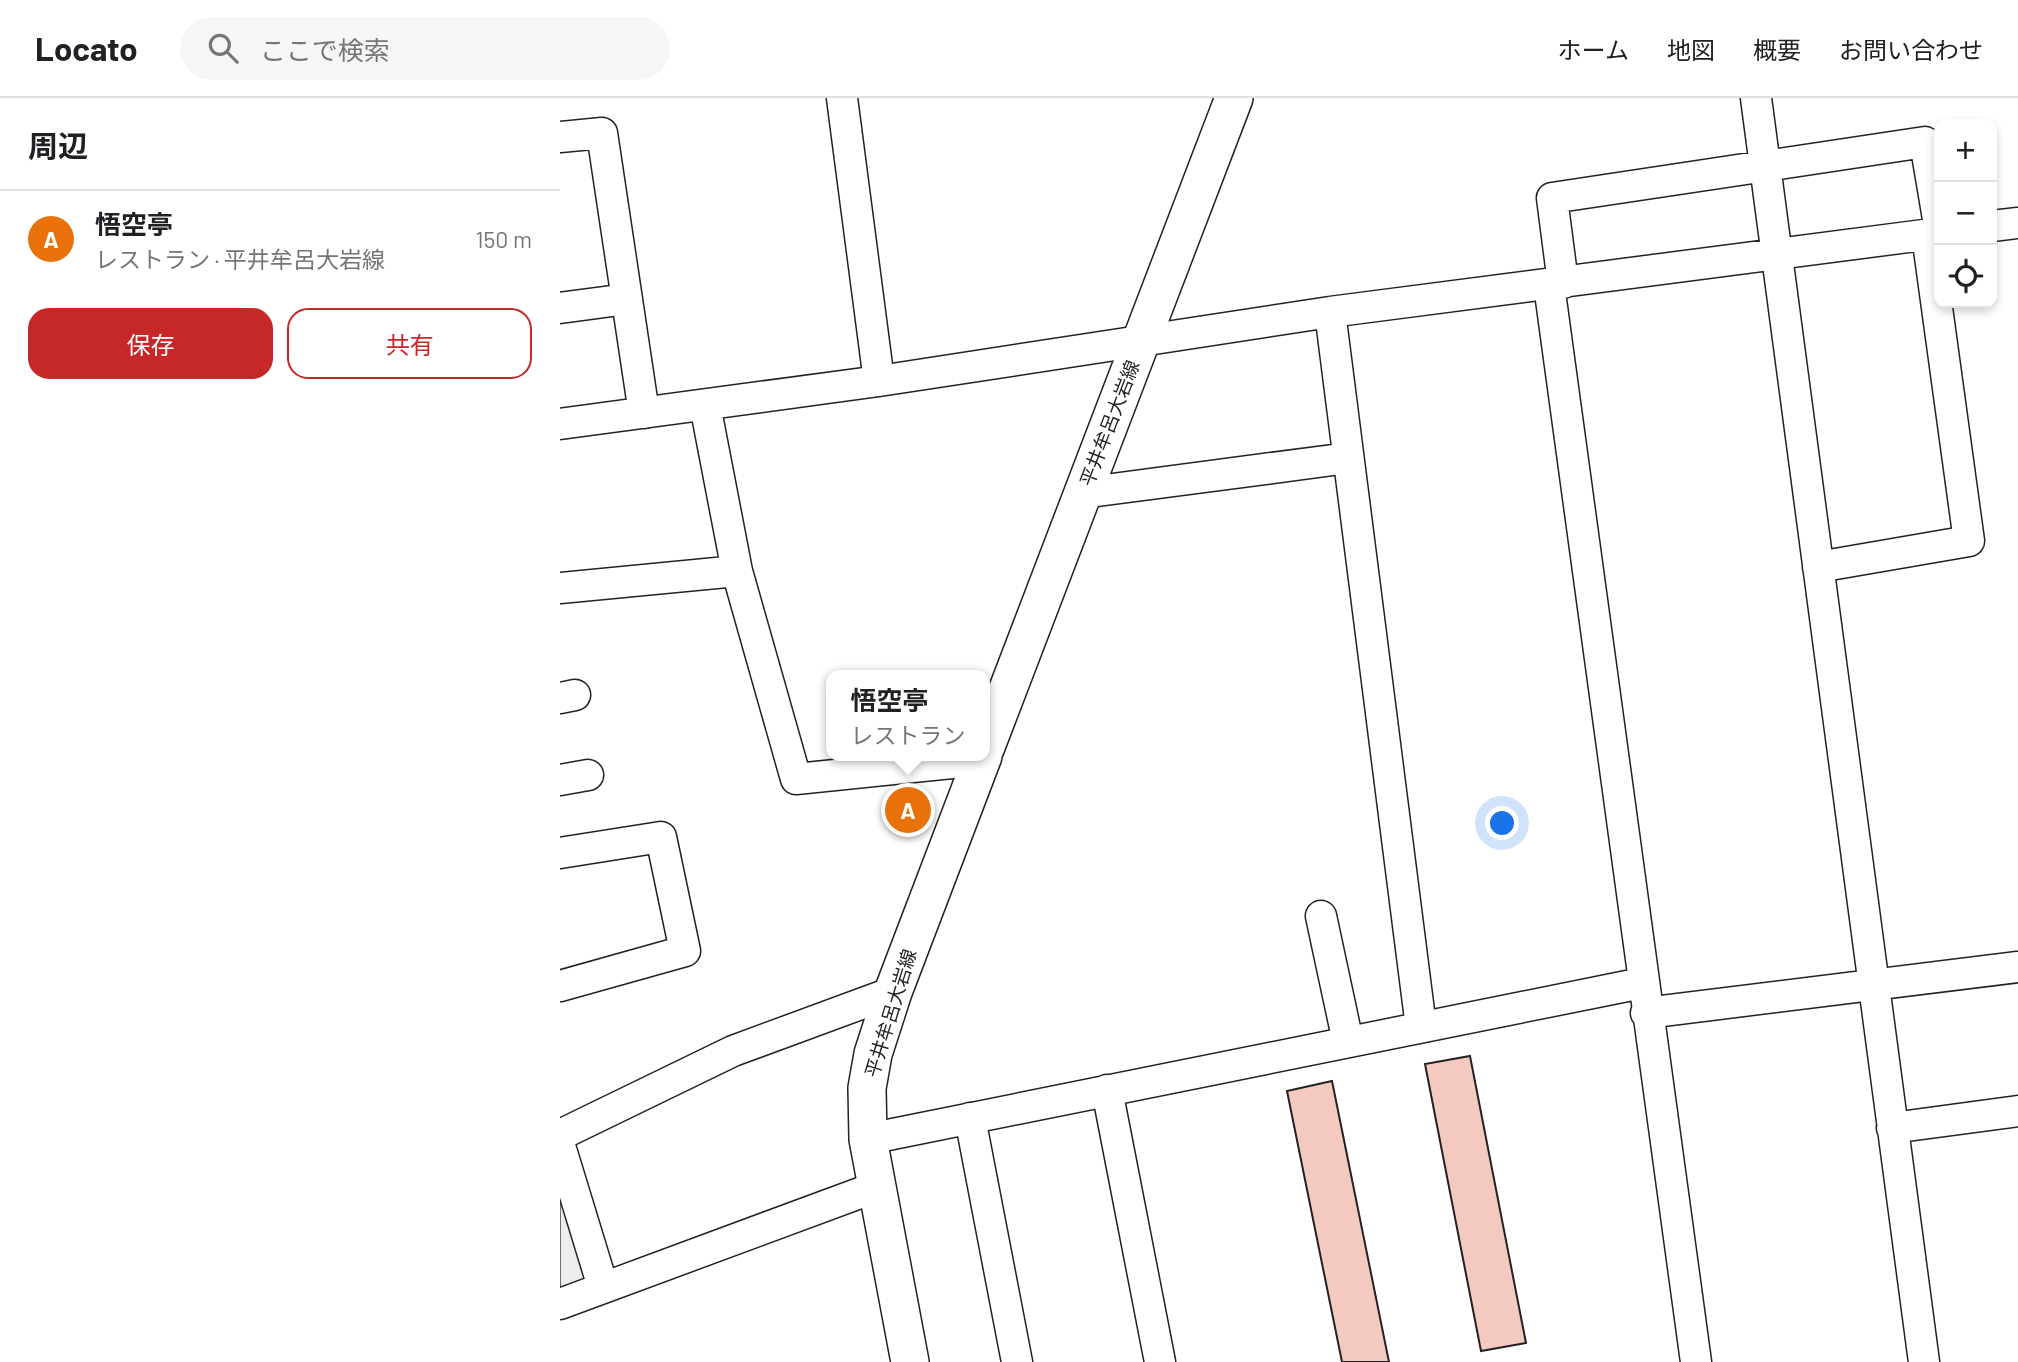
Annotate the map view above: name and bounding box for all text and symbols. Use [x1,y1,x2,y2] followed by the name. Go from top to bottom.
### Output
[180,17,670,80] search box
[35,28,138,68] text: Locato
[204,29,242,67] icon: search
[260,34,390,65] text: ここで検索
[1558,35,1629,64] text: ホーム
[1667,35,1715,64] text: 地図
[1753,35,1801,64] text: 概要
[1839,35,1983,64] text: お問い合わせ
[1934,119,1997,308] map controls
[1934,119,1997,182] button: +
[28,127,88,163] text: 周辺
[1934,182,1997,245] button: −
[95,208,173,239] text: 悟空亭
[43,225,59,253] text: A
[476,225,532,253] text: 150 m
[95,245,385,273] text: レストラン · 平井牟呂大岩線
[1934,245,1997,308] button: locate
[28,308,273,379] button: 保存
[287,308,532,379] button: 共有
[1074,357,1144,489] street label: 平井牟呂大岩線
[826,670,990,761] popup
[851,684,929,715] text: 悟空亭
[851,721,966,749] text: レストラン
[885,784,931,836] pin: A
[1485,806,1519,840] your location
[860,946,920,1080] street label: 平井牟呂大岩線

